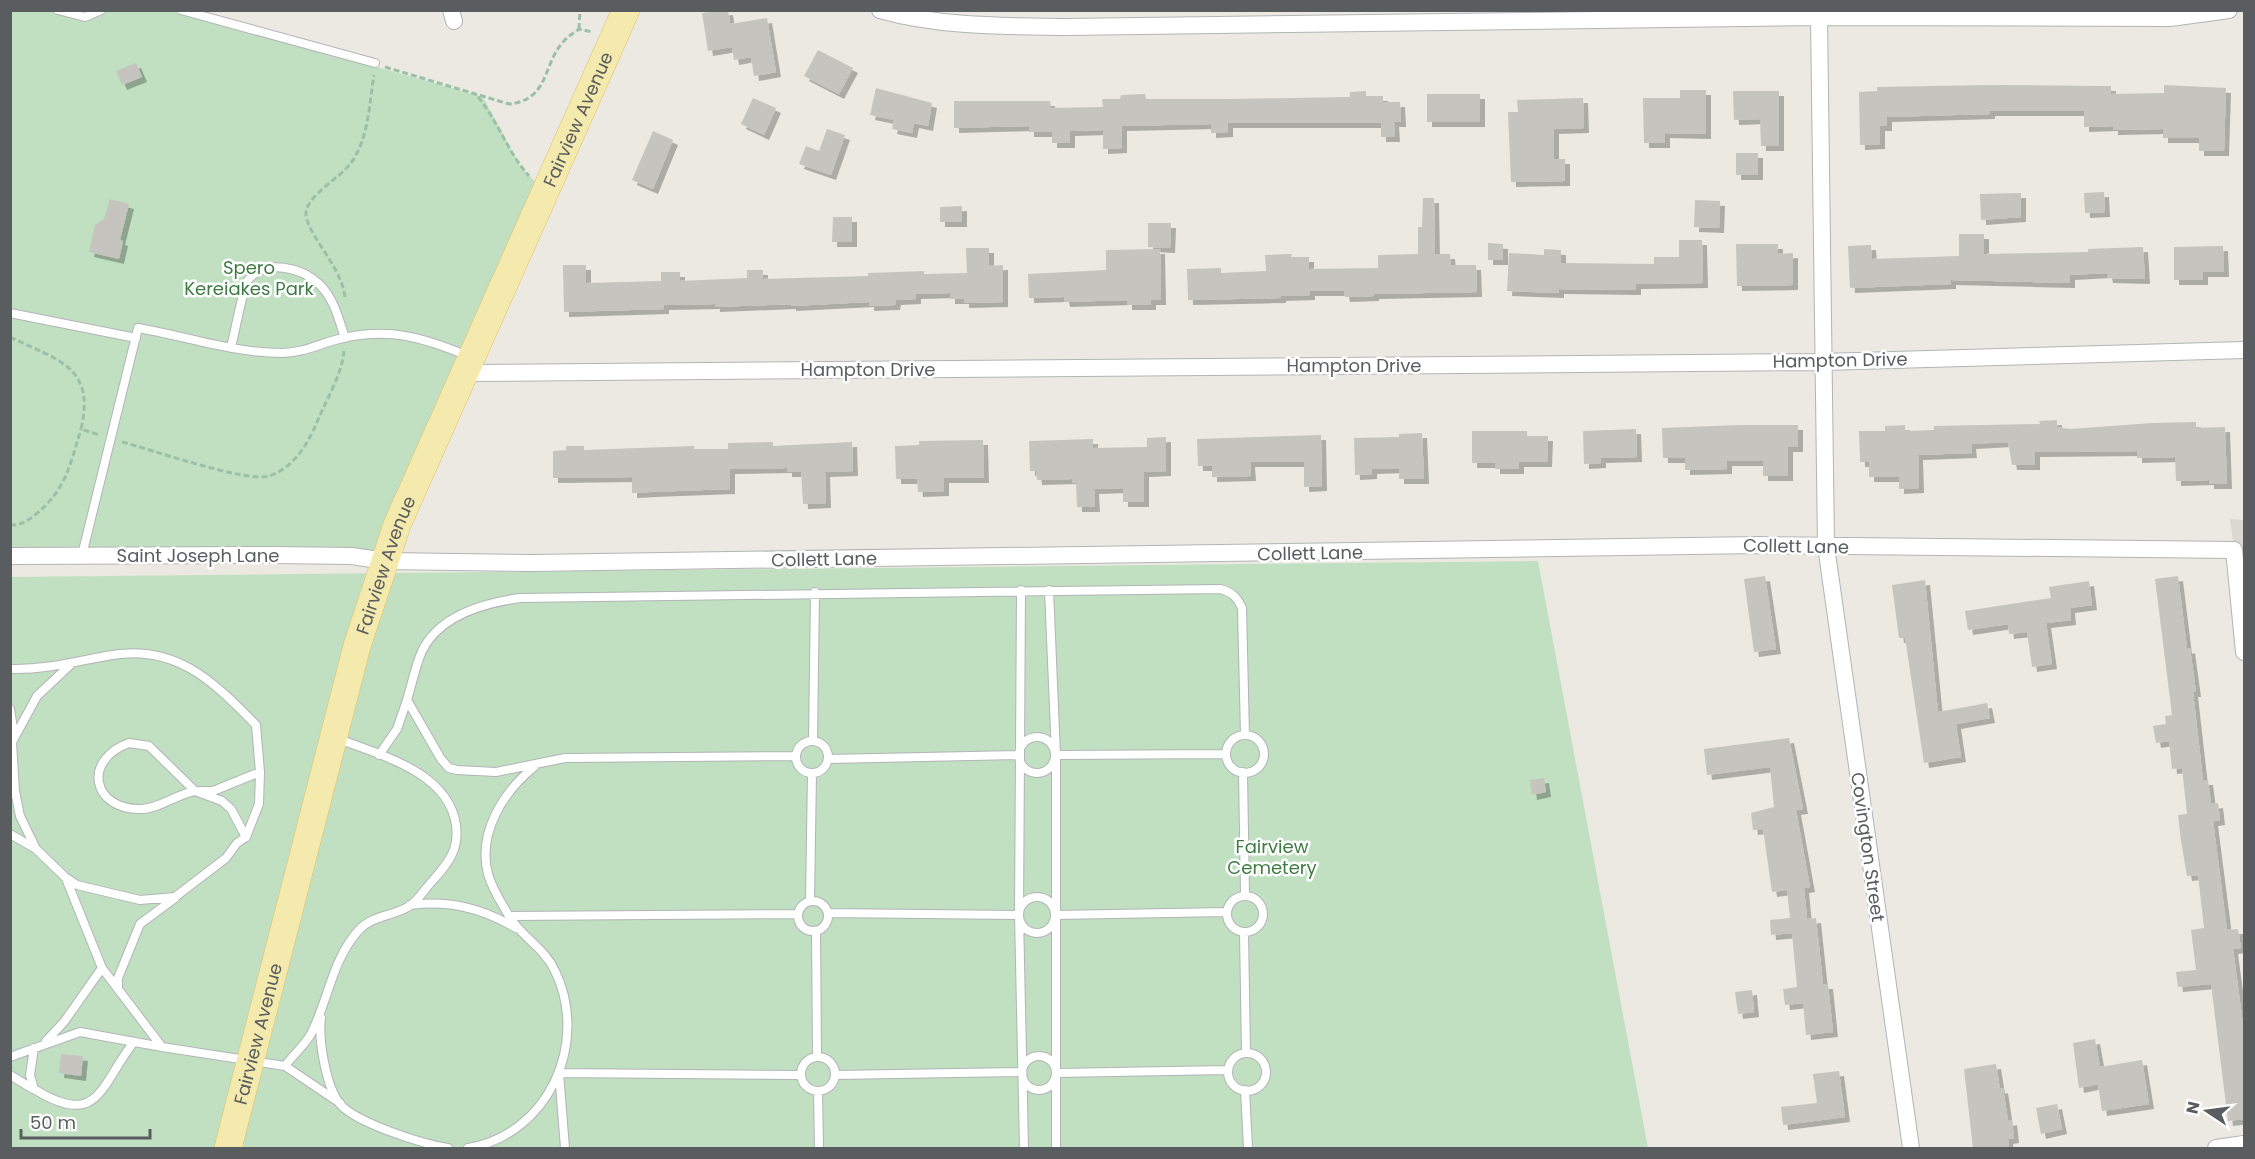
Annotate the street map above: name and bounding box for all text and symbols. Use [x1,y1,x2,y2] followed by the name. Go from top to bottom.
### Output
[537,48,618,191] street label: Fairview Avenue
[184,255,315,301] park label: Spero Kereiakes Park
[1772,346,1908,374] street label: Hampton Drive
[1287,353,1421,378] street label: Hampton Drive
[801,357,935,382] street label: Hampton Drive
[349,492,421,638] street label: Fairview Avenue
[1743,533,1849,559] street label: Collett Lane
[1257,540,1363,566] street label: Collett Lane
[117,543,279,568] street label: Saint Joseph Lane
[771,546,877,572] street label: Collett Lane
[1845,771,1891,923] street label: Covington Street
[1227,834,1317,880] park label: Fairview Cemetery
[227,960,288,1107] street label: Fairview Avenue
[2177,1081,2237,1141] north arrow
[2180,1099,2205,1116] text: N
[21,1102,150,1140] scale bar
[30,1110,76,1135] text: 50 m

